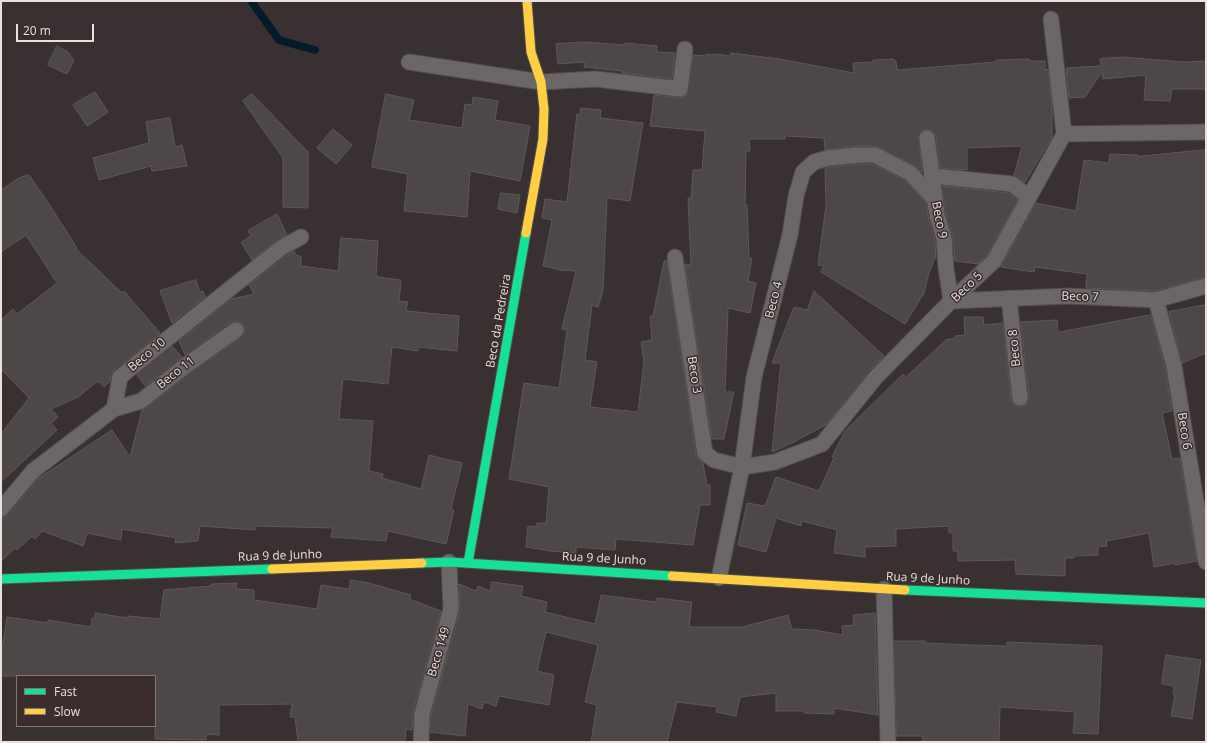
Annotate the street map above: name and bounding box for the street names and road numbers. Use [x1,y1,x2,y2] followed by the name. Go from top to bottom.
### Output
[928,200,950,240] street label: Beco 9
[949,269,985,305] street label: Beco 5
[484,273,514,369] street label: Beco da Pedreira
[762,280,786,320] street label: Beco 4
[1061,289,1099,305] street label: Beco 7
[1006,329,1024,367] street label: Beco 8
[125,335,169,375] street label: Beco 10
[154,354,198,392] street label: Beco 11
[684,355,704,395] street label: Beco 3
[1174,411,1194,451] street label: Beco 6
[238,547,322,565] street label: Rua 9 de Junho
[562,550,646,568] street label: Rua 9 de Junho
[886,570,970,588] street label: Rua 9 de Junho
[425,625,453,679] street label: Beco 149

